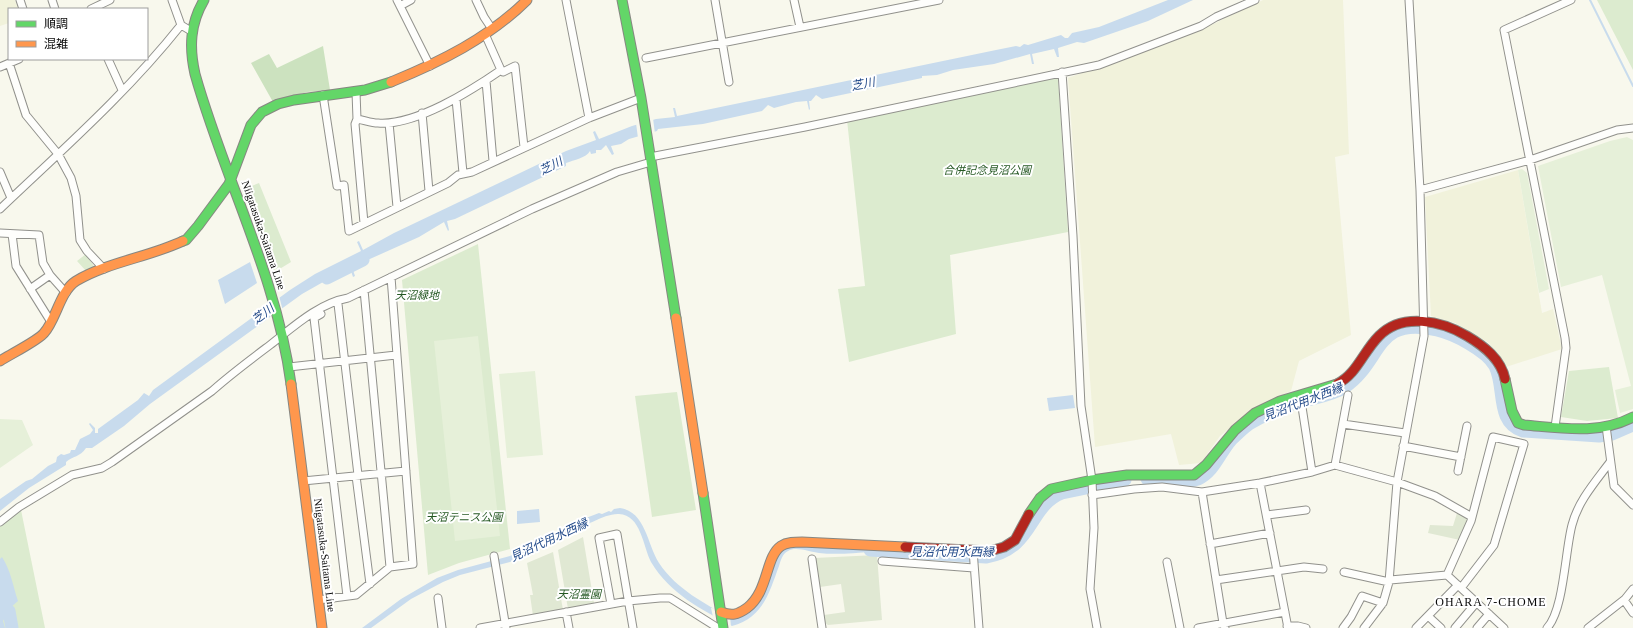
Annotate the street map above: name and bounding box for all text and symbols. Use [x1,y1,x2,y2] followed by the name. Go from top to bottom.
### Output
[8,8,148,60] legend
[44,17,68,31] text: 順調
[44,37,68,51] text: 混雑
[850,74,878,93] water label: 芝川
[537,153,567,178] water label: 芝川
[943,164,1033,176] park label: 合併記念見沼公園
[240,179,288,291] street label: Niigatasuka-Saitama Line
[395,289,440,301] park label: 天沼緑地
[249,300,278,327] water label: 芝川
[1261,380,1347,424] water label: 見沼代用水西縁
[312,497,338,613] street label: Niigatasuka-Saitama Line
[426,511,504,523] park label: 天沼テニス公園
[508,515,592,564] water label: 見沼代用水西縁
[910,545,996,559] water label: 見沼代用水西縁
[557,588,603,600] park label: 天沼霊園
[1435,595,1547,609] district label: OHARA 7-CHOME

